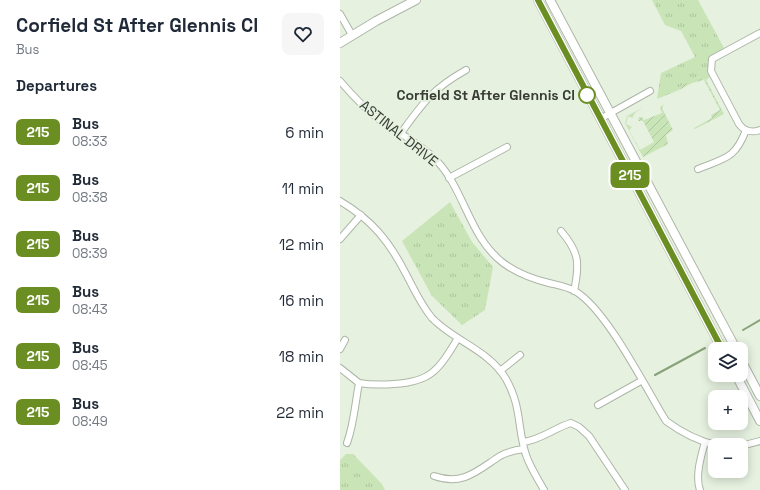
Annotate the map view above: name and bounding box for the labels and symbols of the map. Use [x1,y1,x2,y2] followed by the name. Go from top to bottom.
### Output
[396,86,575,104] place label: Corfield St After Glennis Cl
[578,86,596,104] marker: Corfield St After Glennis Cl
[356,96,442,170] street label: ASTINAL DRIVE
[607,162,653,188] line badge: 215

